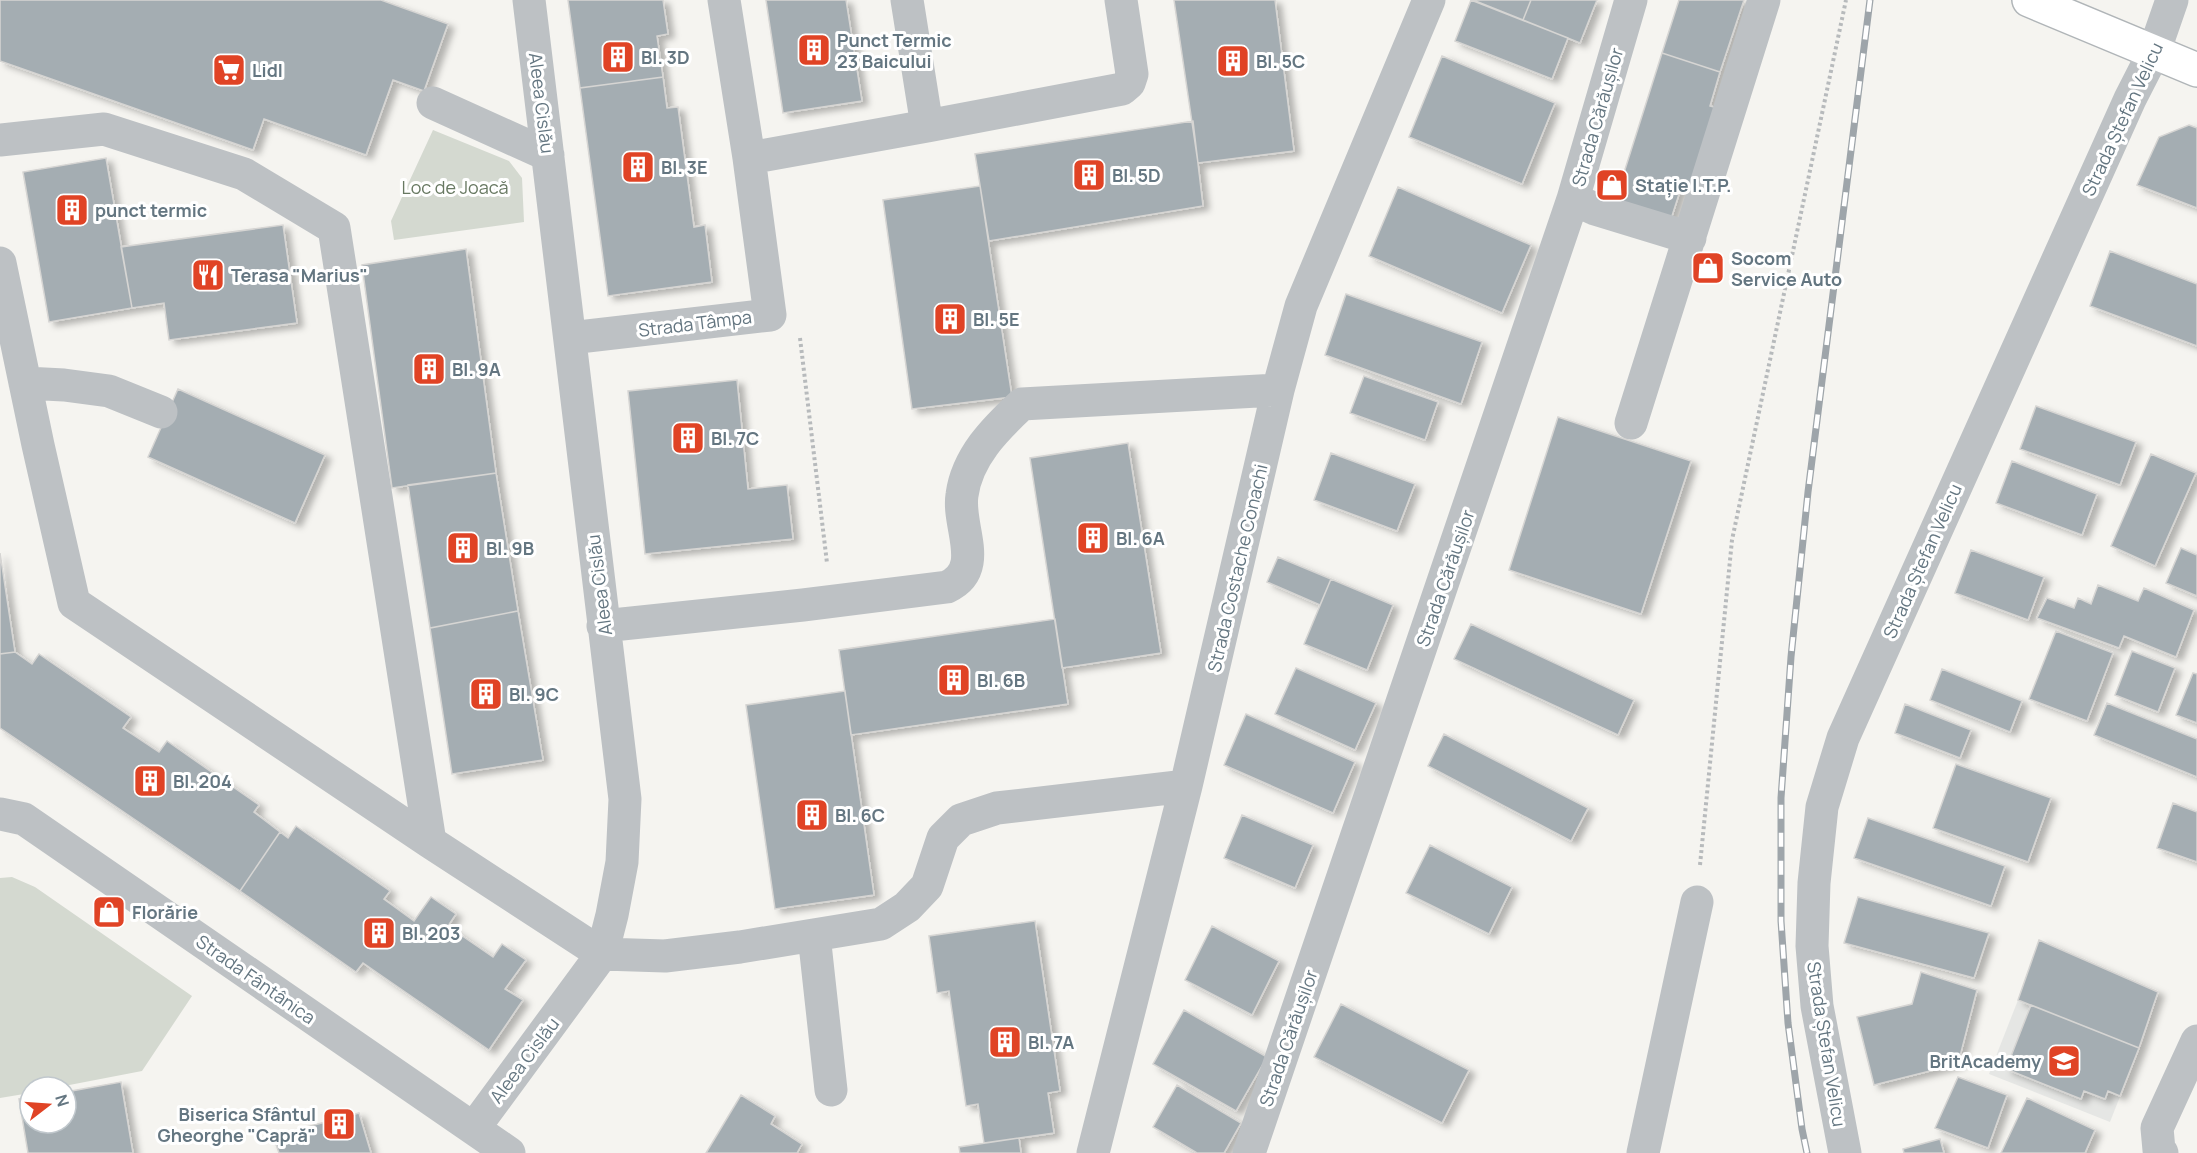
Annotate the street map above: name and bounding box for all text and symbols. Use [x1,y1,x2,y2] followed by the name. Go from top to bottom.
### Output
[837,28,952,73] place label: Punct Termic 23 Baicului
[796,32,832,68] building icon: Punct Termic 23 Baicului
[2076,38,2168,200] street label: Strada Ștefan Velicu
[600,39,636,75] building icon: Bl. 3D
[1215,43,1251,79] building icon: Bl. 5C
[1566,44,1628,189] street label: Strada Cărăușilor
[641,45,690,69] place label: Bl. 3D
[1256,49,1305,73] place label: Bl. 5C
[524,51,560,155] street label: Aleea Cislău
[211,52,247,88] supermarket icon: Lidl
[252,58,283,82] place label: Lidl
[620,149,656,185] building icon: Bl. 3E
[661,155,707,179] place label: Bl. 3E
[1071,157,1107,193] building icon: Bl. 5D
[1112,163,1161,187] place label: Bl. 5D
[1594,167,1630,203] shop icon: Stație I.T.P.
[1635,173,1731,198] place label: Stație I.T.P.
[401,175,509,199] park label: Loc de Joacă
[54,192,90,228] building icon: punct termic
[95,198,207,222] place label: punct termic
[1731,246,1842,291] place label: Socom Service Auto
[1690,250,1726,286] shop icon: Socom Service Auto
[190,257,226,293] restaurant icon: Terasa "Marius"
[231,263,368,287] place label: Terasa "Marius"
[932,301,968,337] building icon: Bl. 5E
[637,304,753,342] street label: Strada Tâmpa
[973,307,1020,331] place label: Bl. 5E
[411,351,447,387] building icon: Bl. 9A
[452,357,501,381] place label: Bl. 9A
[670,420,706,456] building icon: Bl. 7C
[711,426,759,450] place label: Bl. 7C
[1201,462,1273,674] street label: Strada Costache Conachi
[1877,480,1967,642] street label: Strada Ștefan Velicu
[1410,506,1480,650] street label: Strada Cărăușilor
[1075,520,1111,556] building icon: Bl. 6A
[1116,526,1165,550] place label: Bl. 6A
[445,530,481,566] building icon: Bl. 9B
[581,533,617,637] street label: Aleea Cislău
[486,536,534,560] place label: Bl. 9B
[936,662,972,698] building icon: Bl. 6B
[977,668,1025,692] place label: Bl. 6B
[468,676,504,712] building icon: Bl. 9C
[509,682,559,706] place label: Bl. 9C
[132,763,168,799] building icon: Bl. 204
[173,769,232,793] place label: Bl. 204
[794,797,830,833] building icon: Bl. 6C
[835,803,885,827] place label: Bl. 6C
[91,894,127,930] shop icon: Florărie
[132,900,198,924] place label: Florărie
[361,915,397,951] building icon: Bl. 203
[402,921,461,945] place label: Bl. 203
[192,929,320,1029] street label: Strada Fântânica
[1802,960,1852,1128] street label: Strada Ștefan Velicu
[1253,966,1323,1110] street label: Strada Cărăușilor
[484,1012,564,1108] street label: Aleea Cislău
[987,1024,1023,1060] building icon: Bl. 7A
[1028,1030,1074,1054] place label: Bl. 7A
[2046,1043,2082,1079] school or university icon: BritAcademy
[1929,1049,2041,1073] place label: BritAcademy
[18,1075,78,1135] north arrow
[50,1092,75,1109] text: N
[157,1102,316,1147] place label: Biserica Sfântul Gheorghe "Capră"
[321,1106,357,1142] building icon: Biserica Sfântul Gheorghe "Capră"

